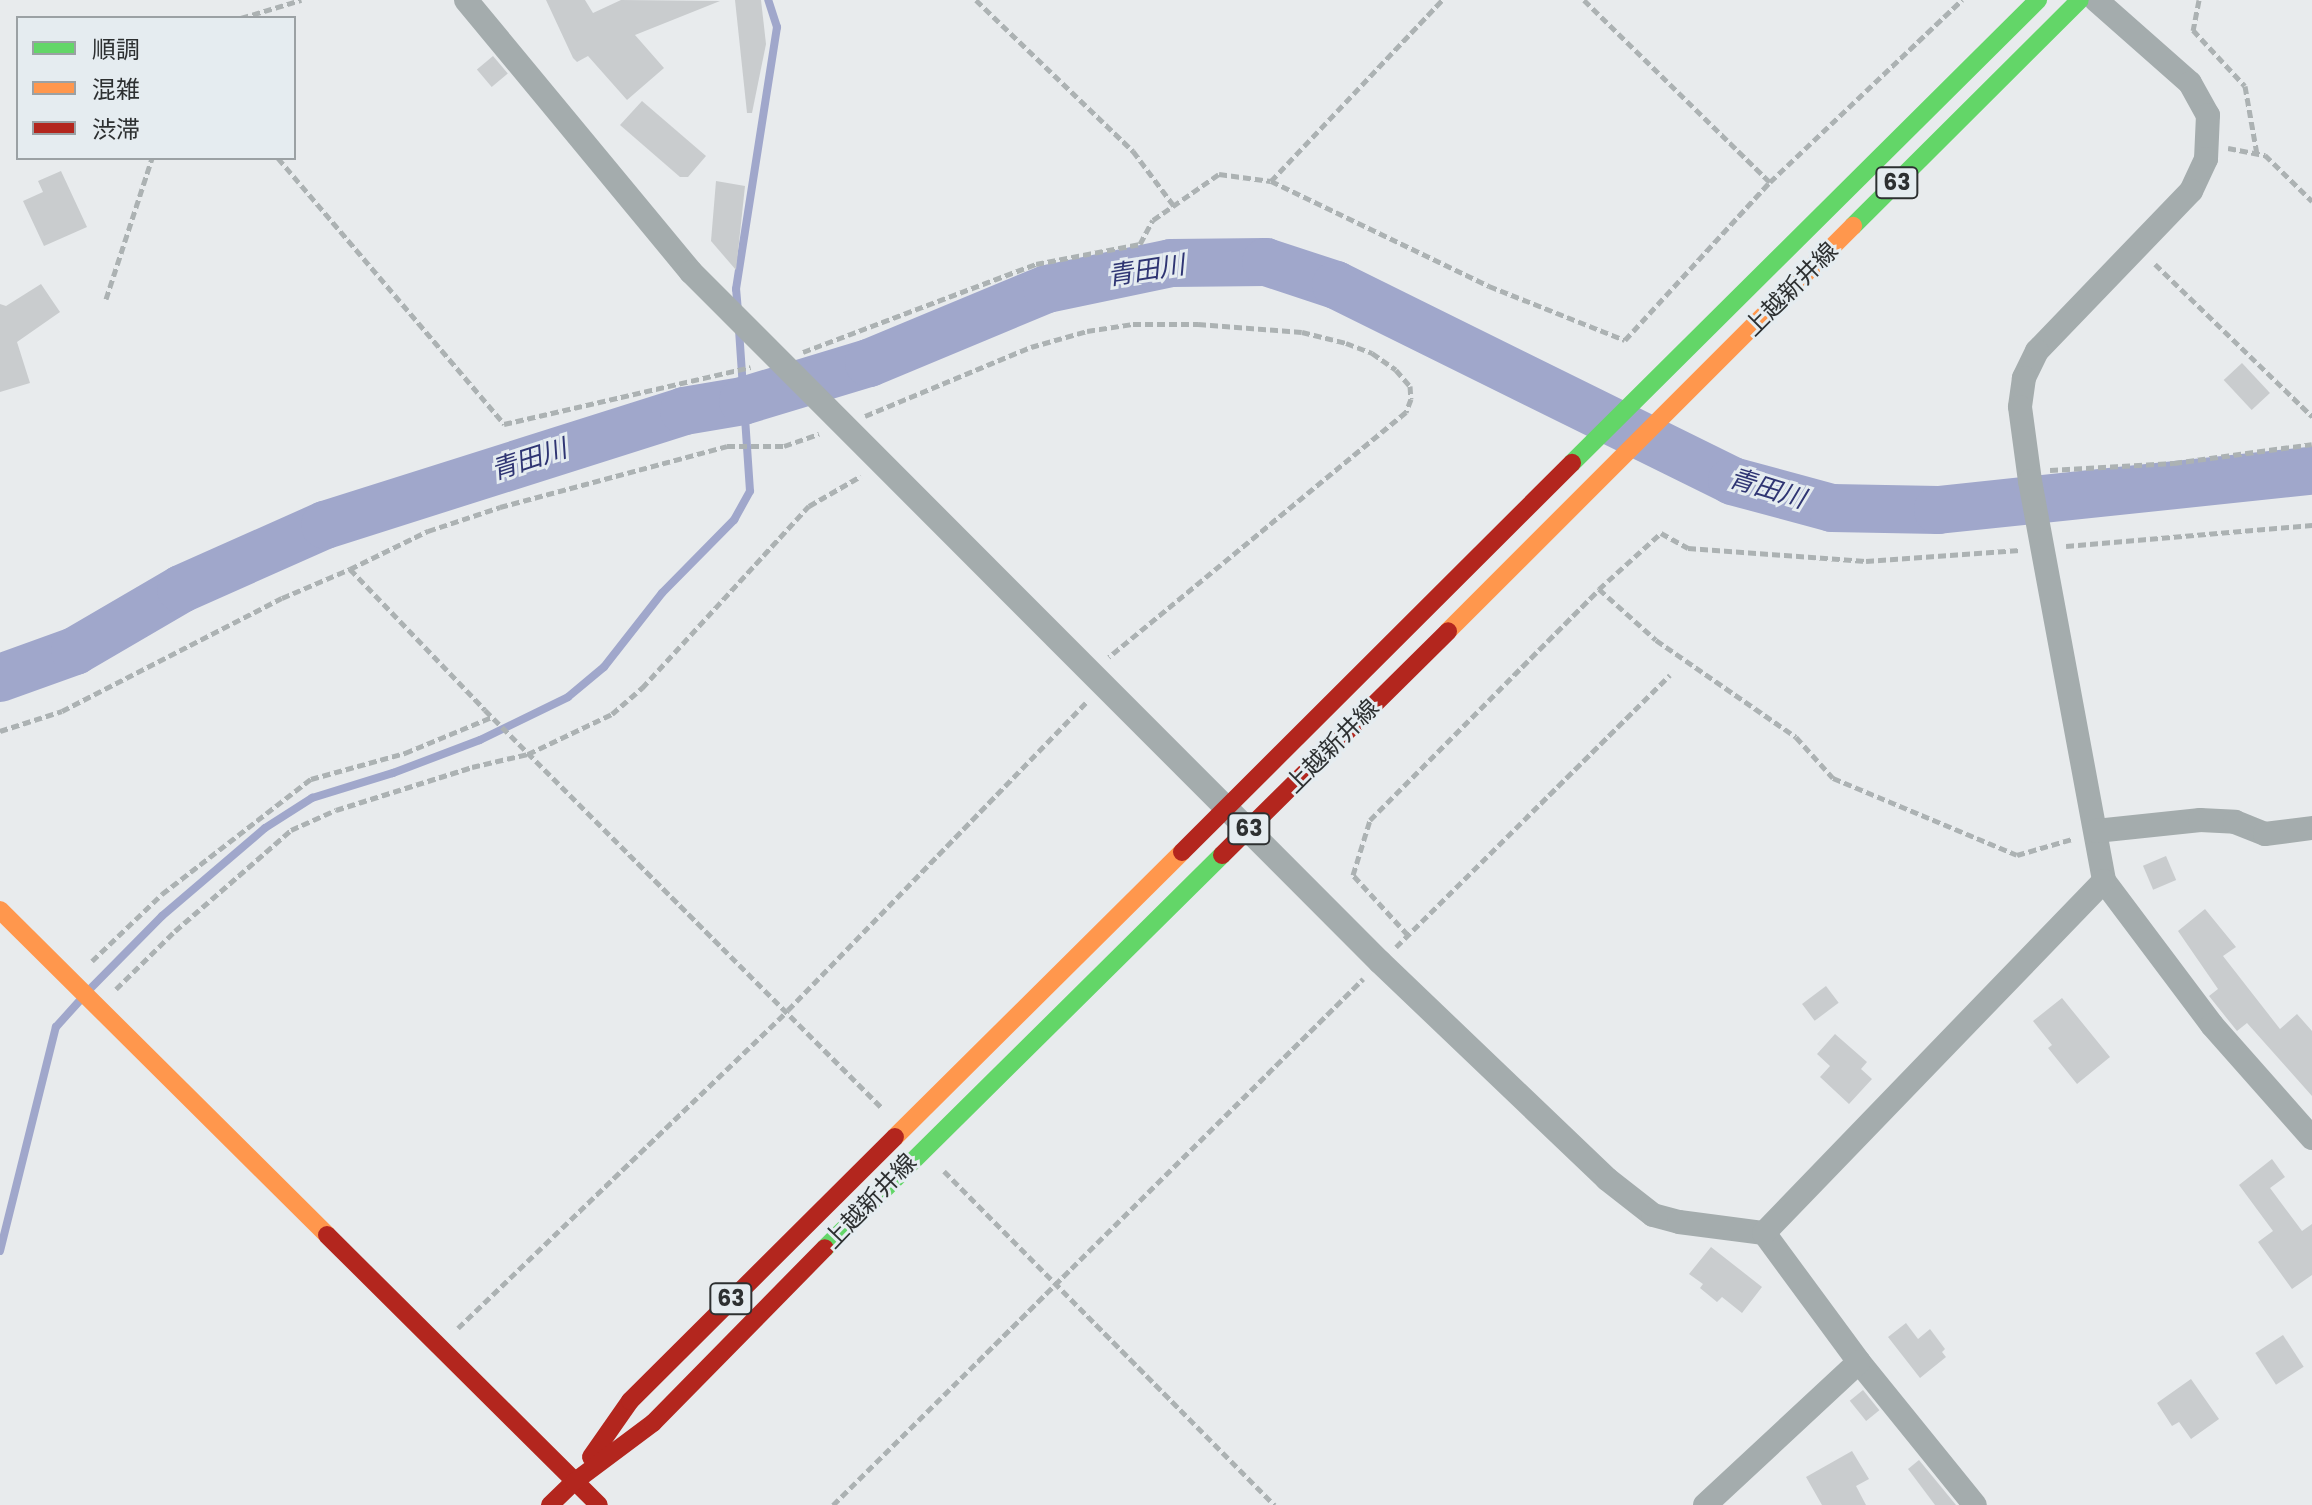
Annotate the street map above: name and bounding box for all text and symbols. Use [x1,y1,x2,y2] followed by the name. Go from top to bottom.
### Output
[16,16,296,160] legend
[92,33,140,66] text: 順調
[92,73,140,106] text: 混雑
[92,113,140,146] text: 渋滞
[1875,165,1919,201] road number: 63
[1738,236,1844,342] street label: 上越新井線
[1105,249,1187,293] water label: 青田川
[487,433,571,487] water label: 青田川
[1725,463,1809,515] water label: 青田川
[1279,693,1385,799] street label: 上越新井線
[1227,811,1271,847] road number: 63
[818,1148,922,1254] street label: 上越新井線
[709,1281,753,1317] road number: 63

